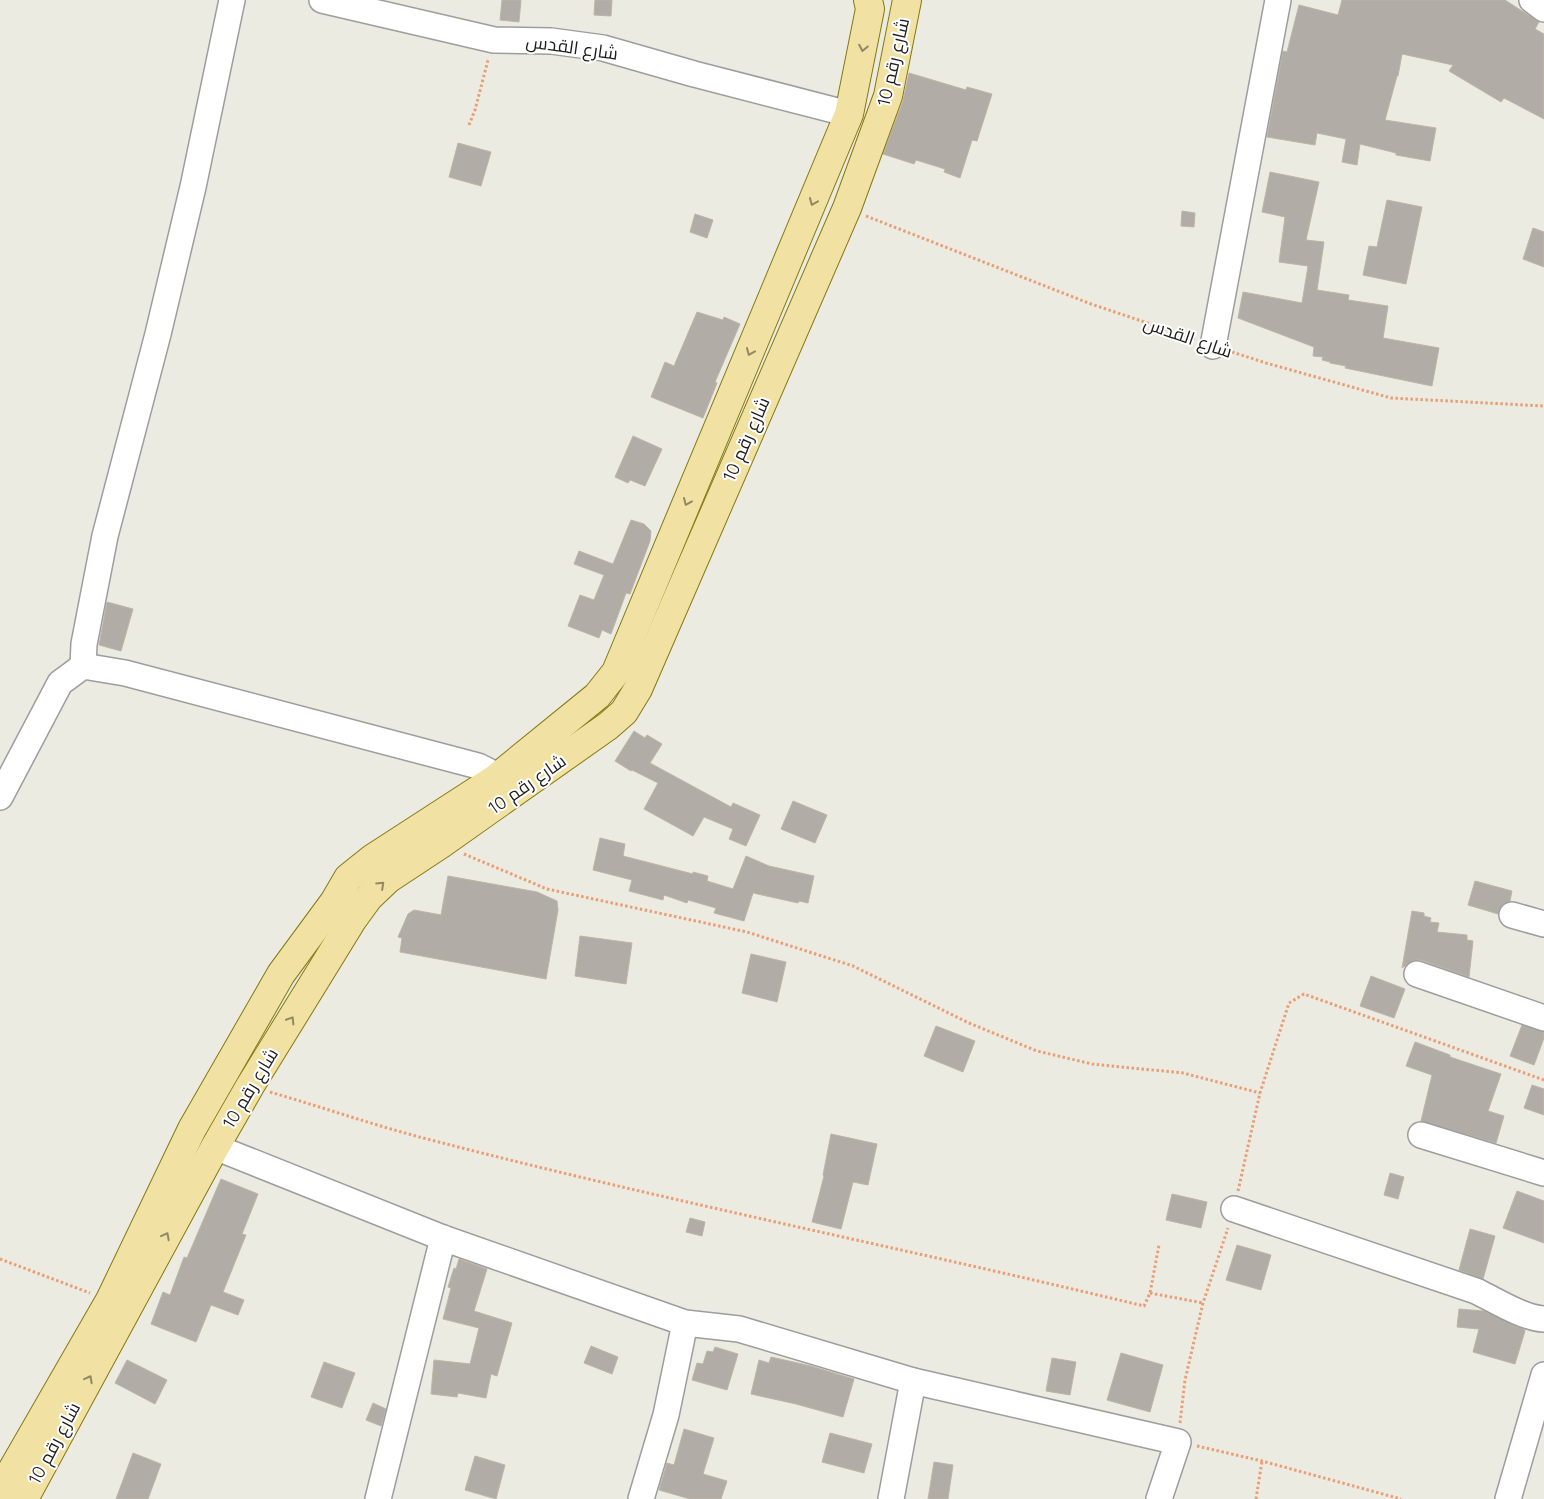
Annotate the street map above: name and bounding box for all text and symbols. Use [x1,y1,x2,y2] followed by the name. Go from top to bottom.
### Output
[872,16,915,108] street label: شارع رقم 10
[524,29,619,66] street label: شارع القدس
[858,44,868,52] one-way arrow
[808,197,819,206] one-way arrow
[1140,311,1235,364] street label: شارع القدس
[745,347,756,356] one-way arrow
[717,393,776,485] street label: شارع رقم 10
[683,497,693,505] one-way arrow
[484,749,571,820] street label: شارع رقم 10
[375,882,384,891] one-way arrow
[285,1016,294,1026] one-way arrow
[217,1044,284,1133] street label: شارع رقم 10
[160,1233,170,1242] one-way arrow
[82,1376,92,1385] one-way arrow
[23,1398,86,1488] street label: شارع رقم 10

